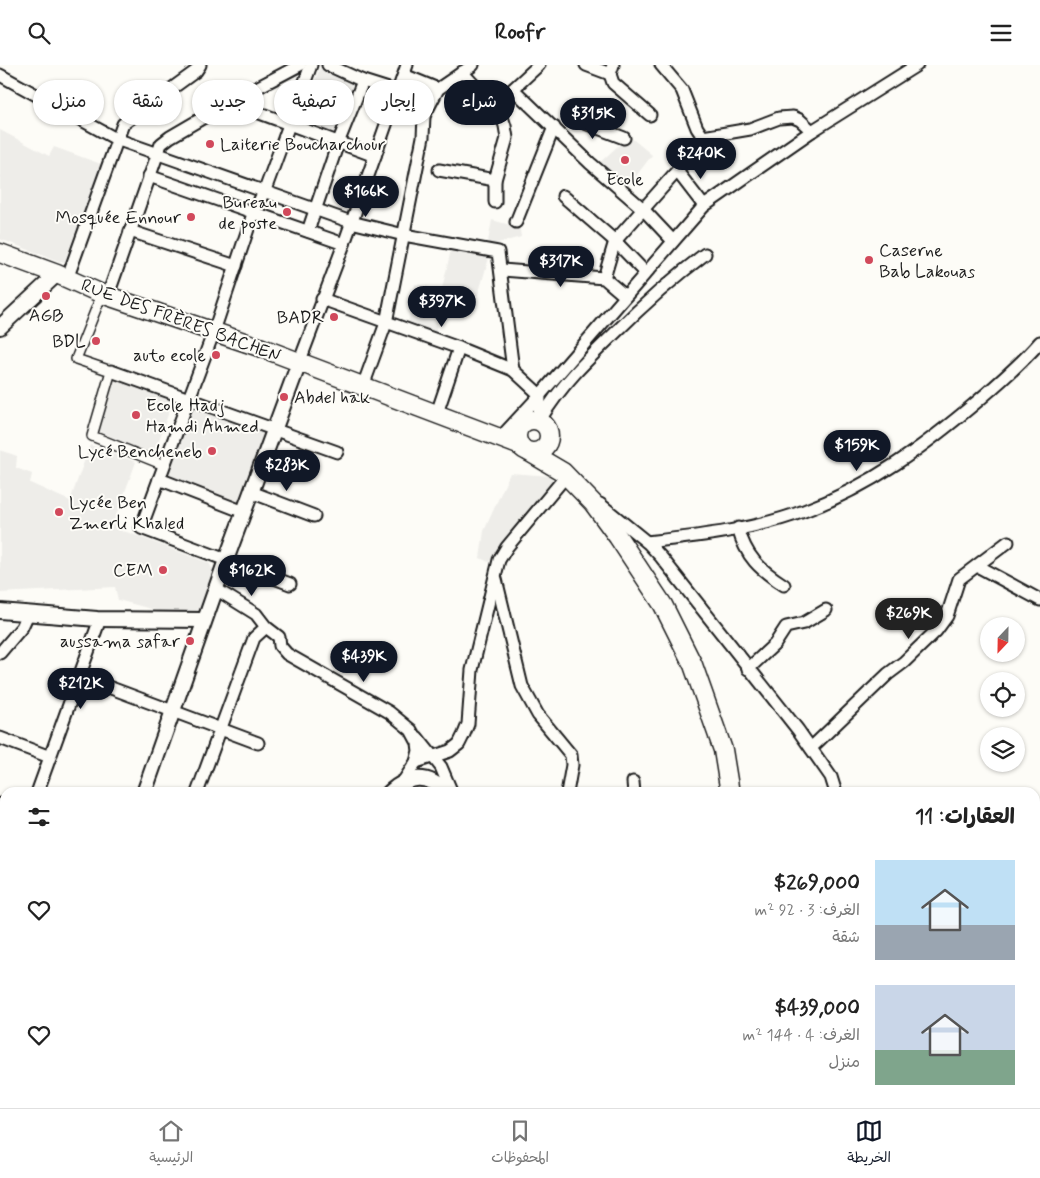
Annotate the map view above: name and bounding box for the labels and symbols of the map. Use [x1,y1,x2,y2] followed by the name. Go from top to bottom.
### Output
[558,97,628,140] pin: $315K
[220,133,386,157] place label: Laiterie Boucharchour
[666,137,736,180] pin: $240K
[204,138,216,150] marker: Laiterie Boucharchour
[619,154,631,166] marker: Ecole
[606,168,644,192] place label: Ecole
[331,175,401,218] pin: $166K
[219,191,277,236] place label: Bureau de poste
[55,206,182,230] place label: Mosquée Ennour
[281,206,293,218] marker: Bureau de poste
[185,211,197,223] marker: Mosquée Ennour
[879,239,975,284] place label: Caserne Bab Lakouas
[526,245,596,288] pin: $317K
[863,254,875,266] marker: Caserne Bab Lakouas
[78,274,284,368] street label: RUE DES FRÈRES BACHEN
[407,285,477,328] pin: $397K
[40,290,52,302] marker: AGB
[29,304,63,328] place label: AGB
[277,306,325,330] place label: BADR
[328,311,340,323] marker: BADR
[52,330,86,354] place label: BDL
[90,335,102,347] marker: BDL
[133,344,206,368] place label: auto ecole
[210,349,222,361] marker: auto ecole
[294,386,370,410] place label: Abdel hak
[278,391,290,403] marker: Abdel hak
[146,394,259,439] place label: Ecole Hadj Hamdi Ahmed
[130,409,142,421] marker: Ecole Hadj Hamdi Ahmed
[822,429,892,472] pin: $159K
[78,440,202,464] place label: Lycé Bencheneb
[206,445,218,457] marker: Lycé Bencheneb
[252,449,322,492] pin: $283K
[69,491,184,536] place label: Lycée Ben Zmerli Khaled
[53,506,65,518] marker: Lycée Ben Zmerli Khaled
[217,555,287,597] pin: $162K
[113,559,153,583] place label: CEM
[157,564,169,576] marker: CEM
[874,597,944,640] pin: $269K
[980,617,1025,663] north arrow
[60,630,181,654] place label: aussama safar
[184,635,196,647] marker: aussama safar
[329,641,399,683] pin: $439K
[46,667,116,710] pin: $212K

